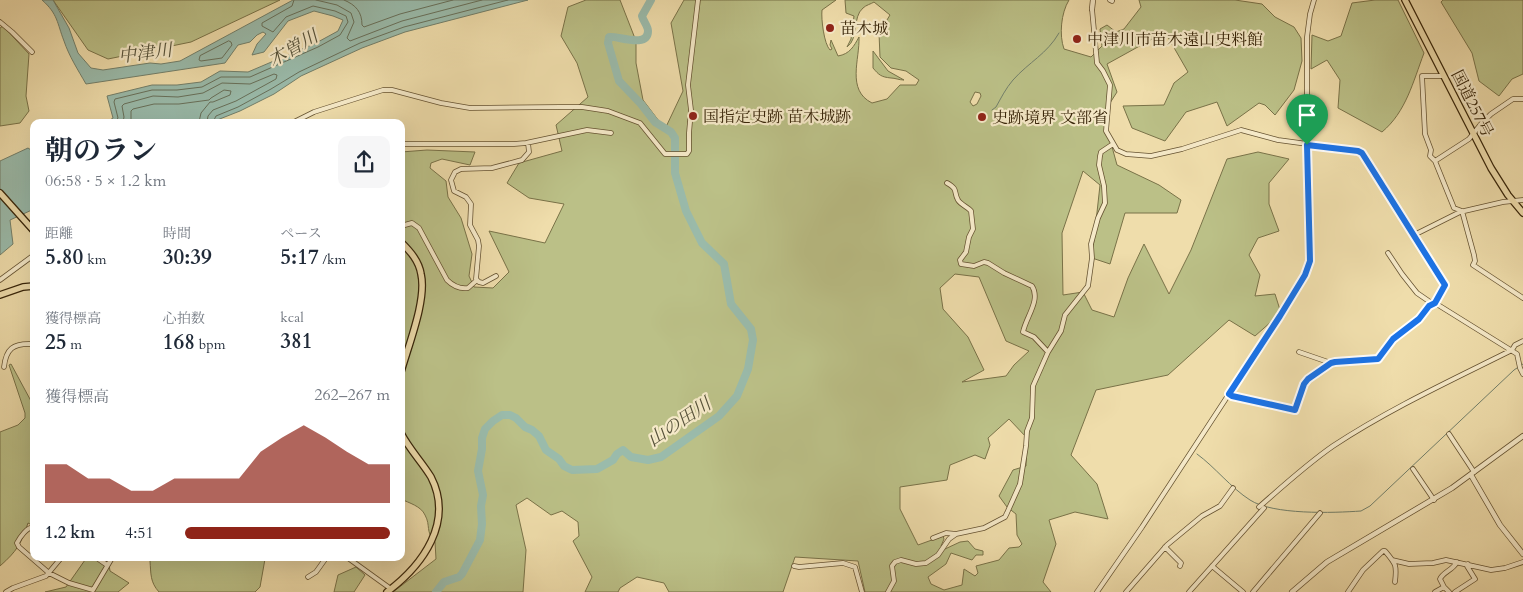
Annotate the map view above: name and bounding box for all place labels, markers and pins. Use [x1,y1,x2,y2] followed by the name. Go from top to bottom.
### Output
[840,18,888,40] place label: 苗木城
[824,22,836,34] marker: 苗木城
[1087,29,1263,51] place label: 中津川市苗木遠山史料館
[1071,33,1083,45] marker: 中津川市苗木遠山史料館
[1286,94,1328,145] pin
[703,106,851,128] place label: 国指定史跡 苗木城跡
[992,107,1108,129] place label: 史跡境界 文部省
[687,110,699,122] marker: 国指定史跡 苗木城跡
[976,111,988,123] marker: 史跡境界 文部省

